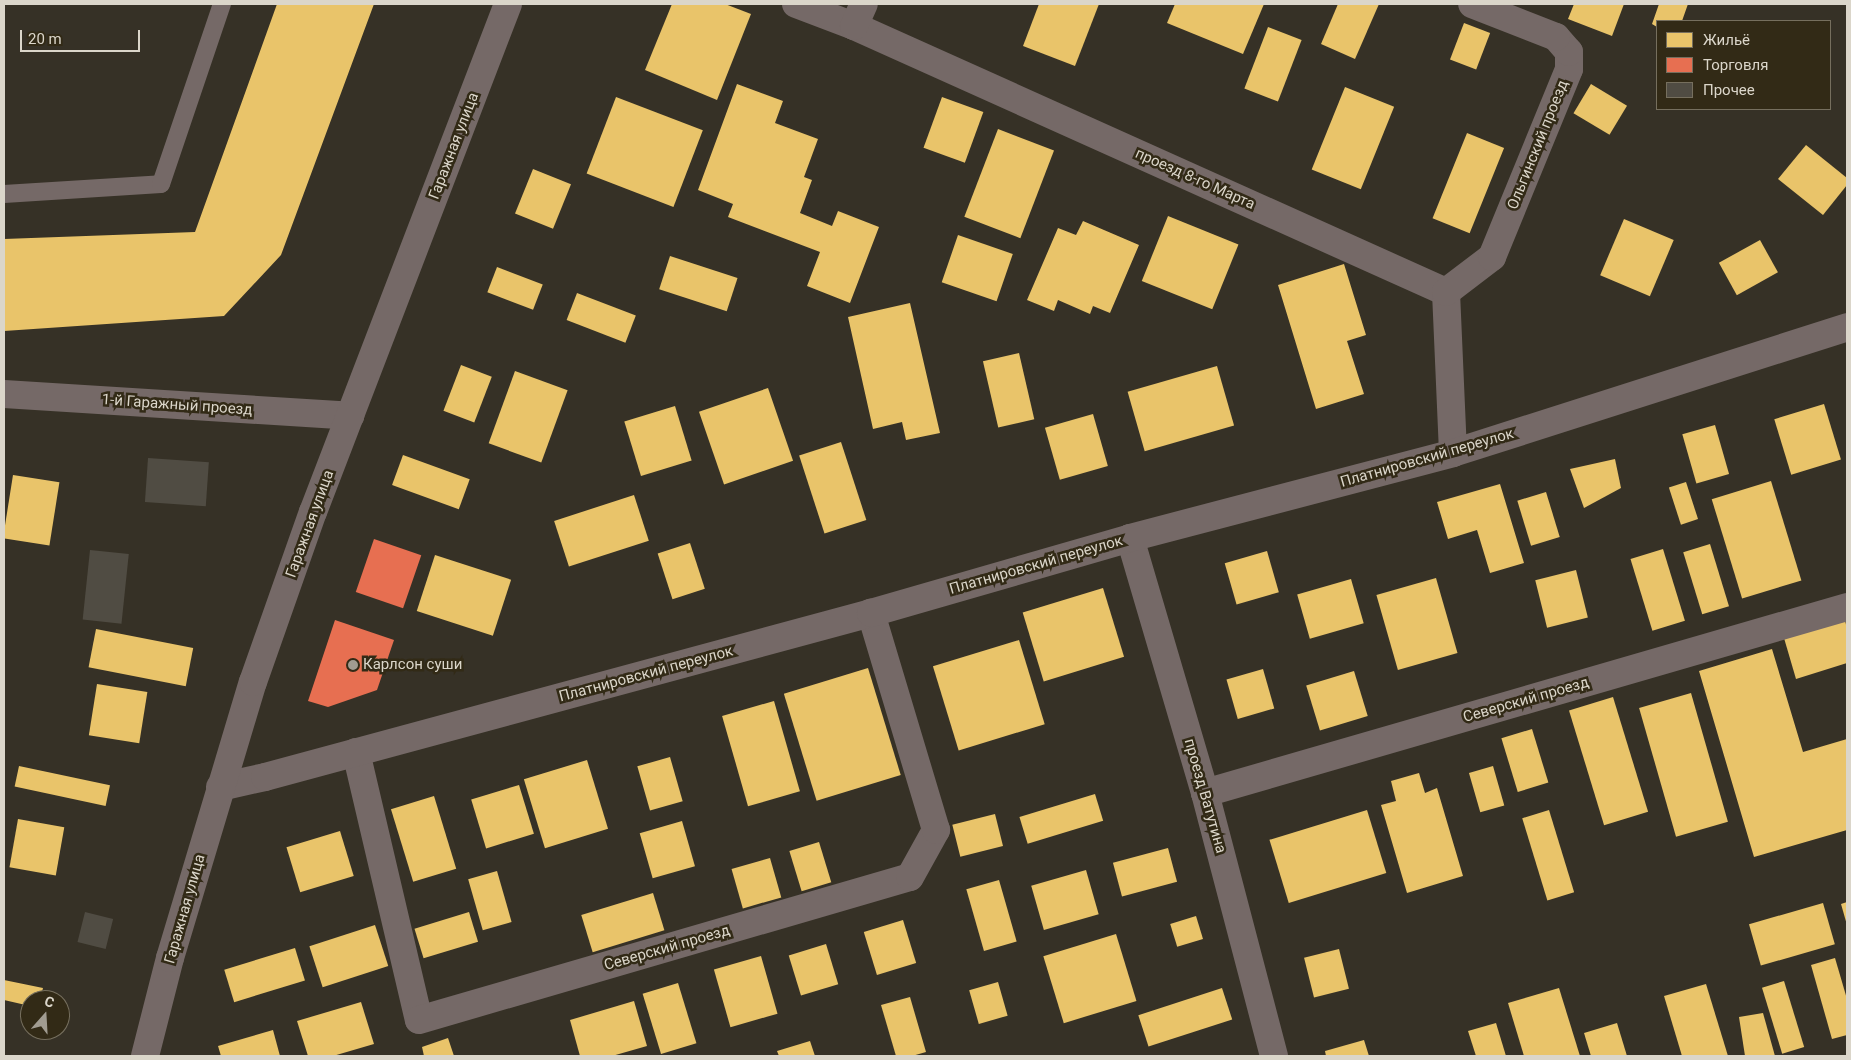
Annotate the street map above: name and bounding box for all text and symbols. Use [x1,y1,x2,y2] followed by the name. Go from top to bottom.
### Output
[22,20,142,52] scale bar
[1656,20,1831,110] legend
[28,30,62,48] text: 20 m
[1703,31,1750,49] text: Жильё
[1703,56,1768,74] text: Торговля
[1504,78,1572,212] street label: Ольгинский проезд
[1703,81,1755,99] text: Прочее
[425,90,483,202] street label: Гаражная улица
[1132,144,1258,214] street label: проезд 8-го Марта
[101,391,253,419] street label: 1-й Гаражный проезд
[1338,425,1516,491] street label: Платнировский переулок
[282,468,338,580] street label: Гаражная улица
[947,532,1125,598] street label: Платнировский переулок
[557,642,735,706] street label: Платнировский переулок
[363,656,462,674] place label: Карлсон суши
[347,659,359,671] marker: Карлсон суши
[1461,673,1591,727] street label: Северский проезд
[1180,737,1230,855] street label: проезд Ватутина
[161,852,209,966] street label: Гаражная улица
[602,921,732,975] street label: Северский проезд
[20,990,70,1040] north arrow
[43,993,56,1011] text: С

